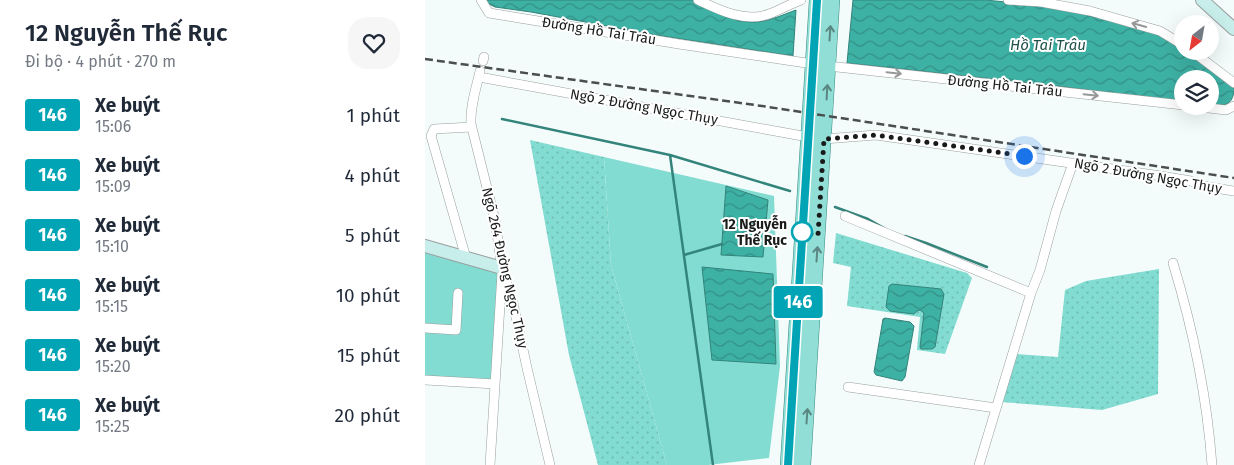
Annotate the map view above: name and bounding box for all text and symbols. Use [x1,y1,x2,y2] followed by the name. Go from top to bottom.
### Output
[541,13,658,48] street label: Đường Hồ Tai Trâu
[1174,15,1219,60] north arrow
[1174,15,1219,115] map controls
[348,17,400,69] button: heart
[25,19,228,47] text: 12 Nguyễn Thế Rục
[1131,19,1147,29] one-way arrow
[826,25,835,41] one-way arrow
[1010,36,1086,54] water label: Hồ Tai Trâu
[25,52,176,71] text: Đi bộ · 4 phút · 270 m
[886,68,902,78] one-way arrow
[1174,70,1219,115] button: layers
[947,71,1063,100] street label: Đường Hồ Tai Trâu
[822,84,831,100] one-way arrow
[569,86,719,128] street label: Ngõ 2 Đường Ngọc Thụy
[1082,90,1098,100] one-way arrow
[95,94,160,117] text: Xe buýt
[38,104,67,126] text: 146
[346,104,400,127] text: 1 phút
[95,117,131,136] text: 15:06
[1012,144,1037,169] your location
[95,154,160,177] text: Xe buýt
[1073,155,1223,197] street label: Ngõ 2 Đường Ngọc Thụy
[38,164,67,186] text: 146
[345,164,400,187] text: 4 phút
[95,177,131,196] text: 15:09
[478,186,532,350] street label: Ngõ 264 Đường Ngọc Thụy
[95,214,160,237] text: Xe buýt
[722,215,787,249] place label: 12 Nguyễn Thế Rục
[791,221,813,243] marker: 12 Nguyễn Thế Rục
[38,224,67,246] text: 146
[345,224,400,247] text: 5 phút
[95,237,129,256] text: 15:10
[812,246,821,262] one-way arrow
[95,274,160,297] text: Xe buýt
[38,284,67,306] text: 146
[336,284,400,307] text: 10 phút
[769,286,827,318] line badge: 146
[784,291,812,313] text: 146
[95,297,128,316] text: 15:15
[95,334,160,357] text: Xe buýt
[38,344,67,366] text: 146
[337,344,400,367] text: 15 phút
[95,357,131,376] text: 15:20
[95,394,160,417] text: Xe buýt
[38,404,67,426] text: 146
[335,404,400,427] text: 20 phút
[802,409,811,425] one-way arrow
[95,417,130,436] text: 15:25

